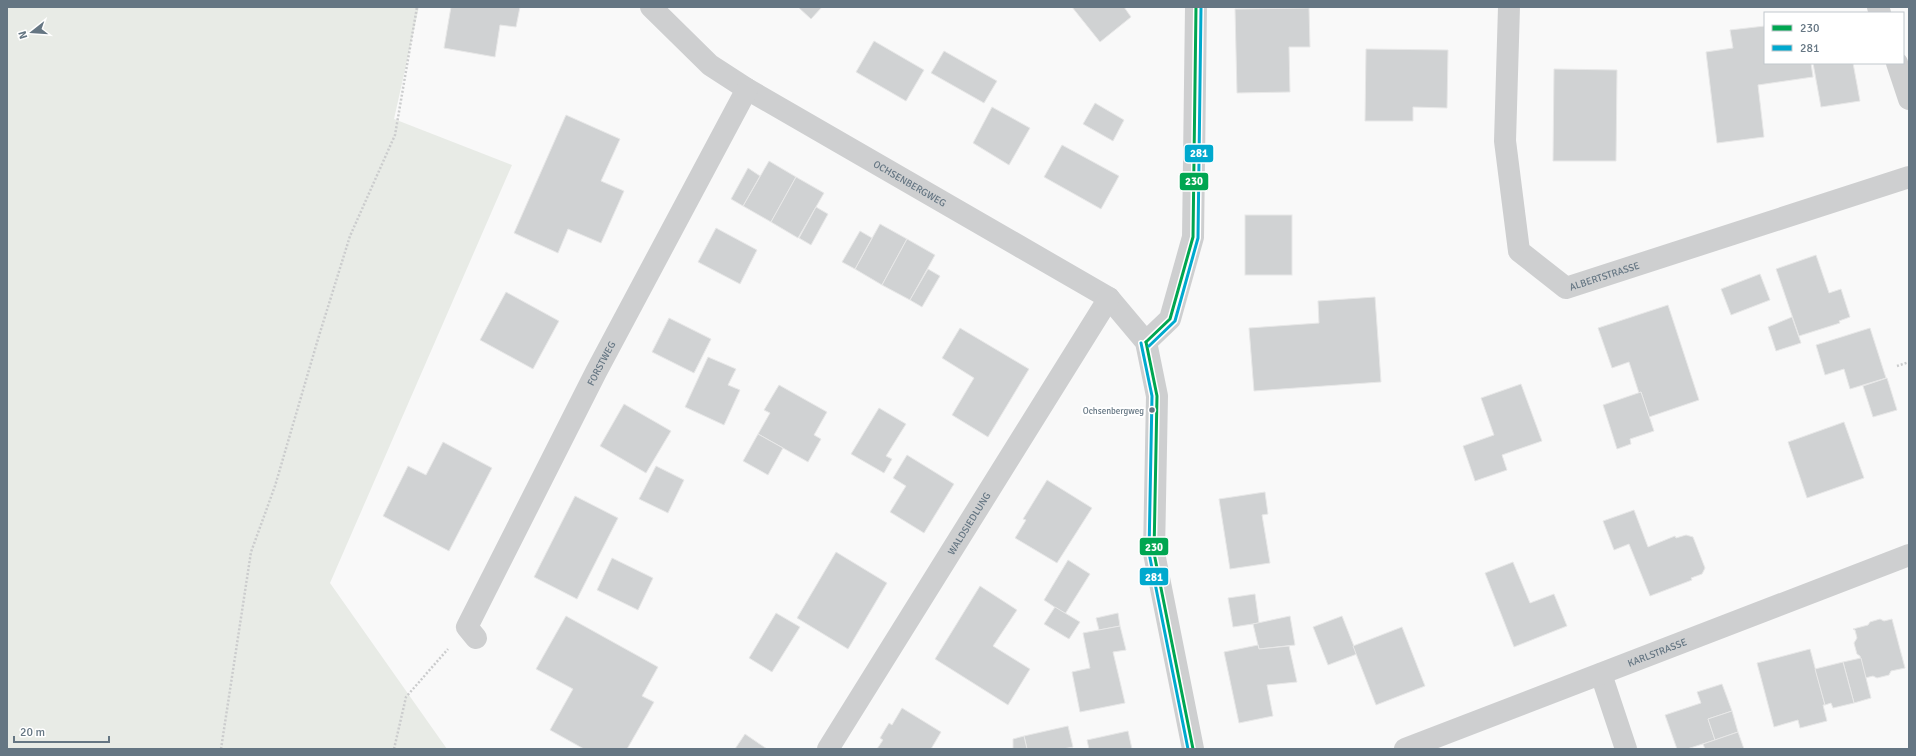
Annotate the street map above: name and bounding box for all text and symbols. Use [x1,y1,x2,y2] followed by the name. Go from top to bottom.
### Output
[12,12,52,52] north arrow
[1764,12,1904,64] legend
[1800,21,1819,36] text: 230
[16,29,30,40] text: N
[1800,41,1819,56] text: 281
[1184,144,1214,163] line badge: 281
[1190,147,1208,160] text: 281
[871,158,948,210] street label: OCHSENBERGWEG
[1179,172,1209,191] line badge: 230
[1185,175,1203,188] text: 230
[1568,260,1641,294] street label: ALBERTSTRASSE
[585,339,618,388] street label: FORSTWEG
[1147,405,1157,415] marker: Ochsenbergweg
[1083,406,1144,417] place label: Ochsenbergweg
[946,490,994,557] street label: WALDSIEDLUNG
[1139,537,1169,556] line badge: 230
[1145,541,1163,554] text: 230
[1139,567,1169,586] line badge: 281
[1145,571,1163,584] text: 281
[1626,636,1689,670] street label: KARLSTRASSE
[14,718,109,744] scale bar
[20,725,45,740] text: 20 m

